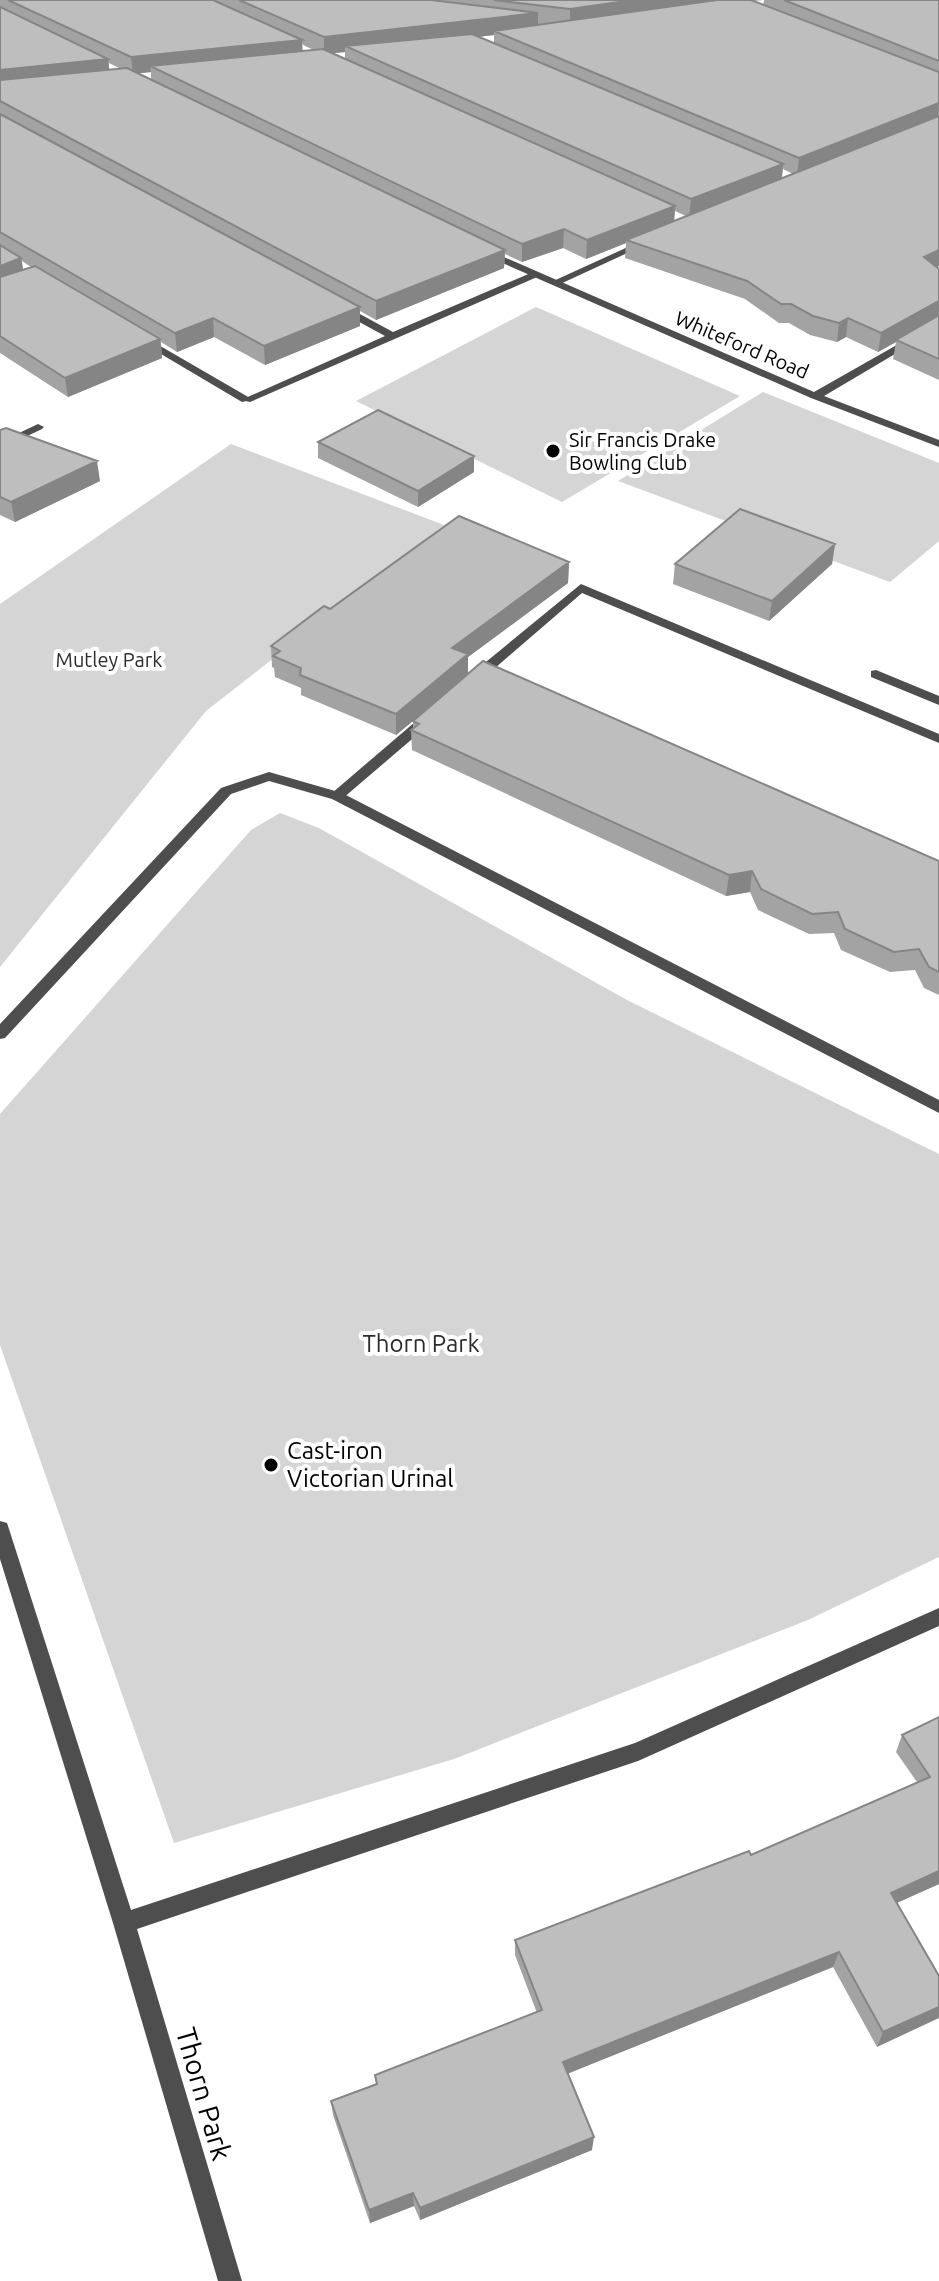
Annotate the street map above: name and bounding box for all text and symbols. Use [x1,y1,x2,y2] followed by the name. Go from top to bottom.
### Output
[672,306,812,383] street label: Whiteford Road
[569,428,716,474] place label: Sir Francis Drake Bowling Club
[544,442,562,460] marker: Sir Francis Drake Bowling Club
[56,648,162,671] park label: Mutley Park
[362,1330,480,1357] park label: Thorn Park
[287,1437,454,1492] place label: Cast-iron Victorian Urinal
[262,1456,280,1474] marker: Cast-iron Victorian Urinal
[171,2024,238,2164] street label: Thorn Park

